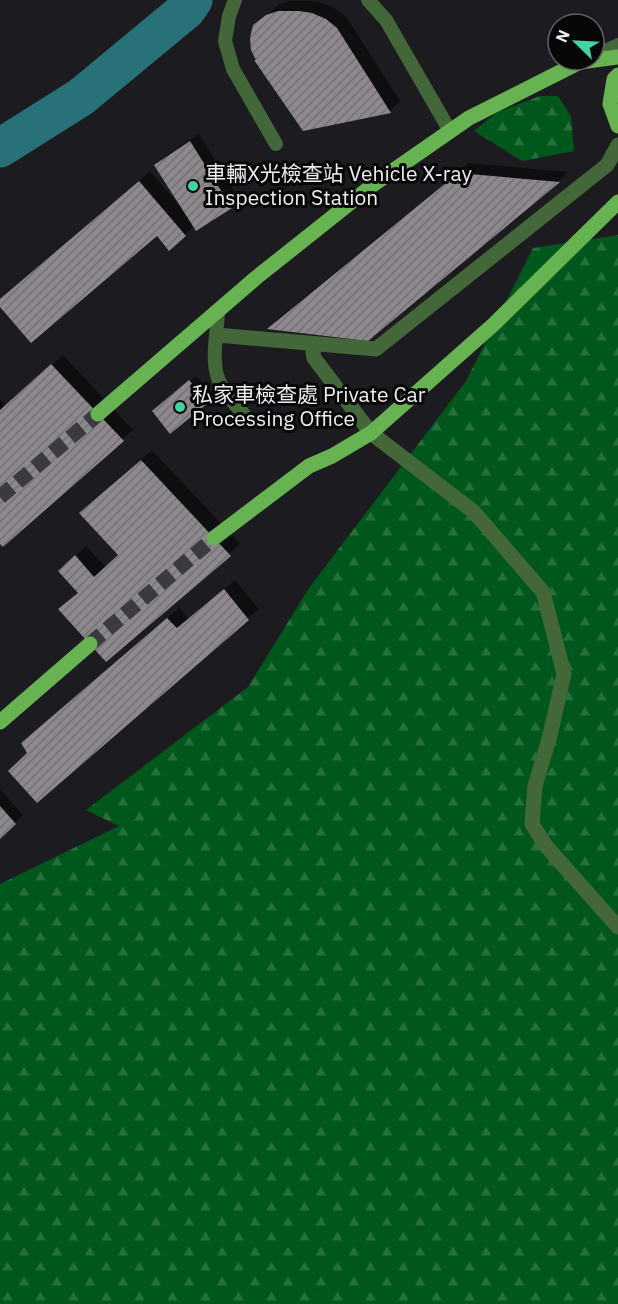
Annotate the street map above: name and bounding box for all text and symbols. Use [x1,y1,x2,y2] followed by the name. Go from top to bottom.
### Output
[546,12,606,72] north arrow
[551,27,574,45] text: N
[205,159,473,211] place label: 車輛X光檢查站 Vehicle X-ray Inspection Station
[186,179,200,193] marker: 車輛X光檢查站 Vehicle X-ray Inspection Station
[192,380,426,432] place label: 私家車檢查處 Private Car Processing Office
[173,400,187,414] marker: 私家車檢查處 Private Car Processing Office

